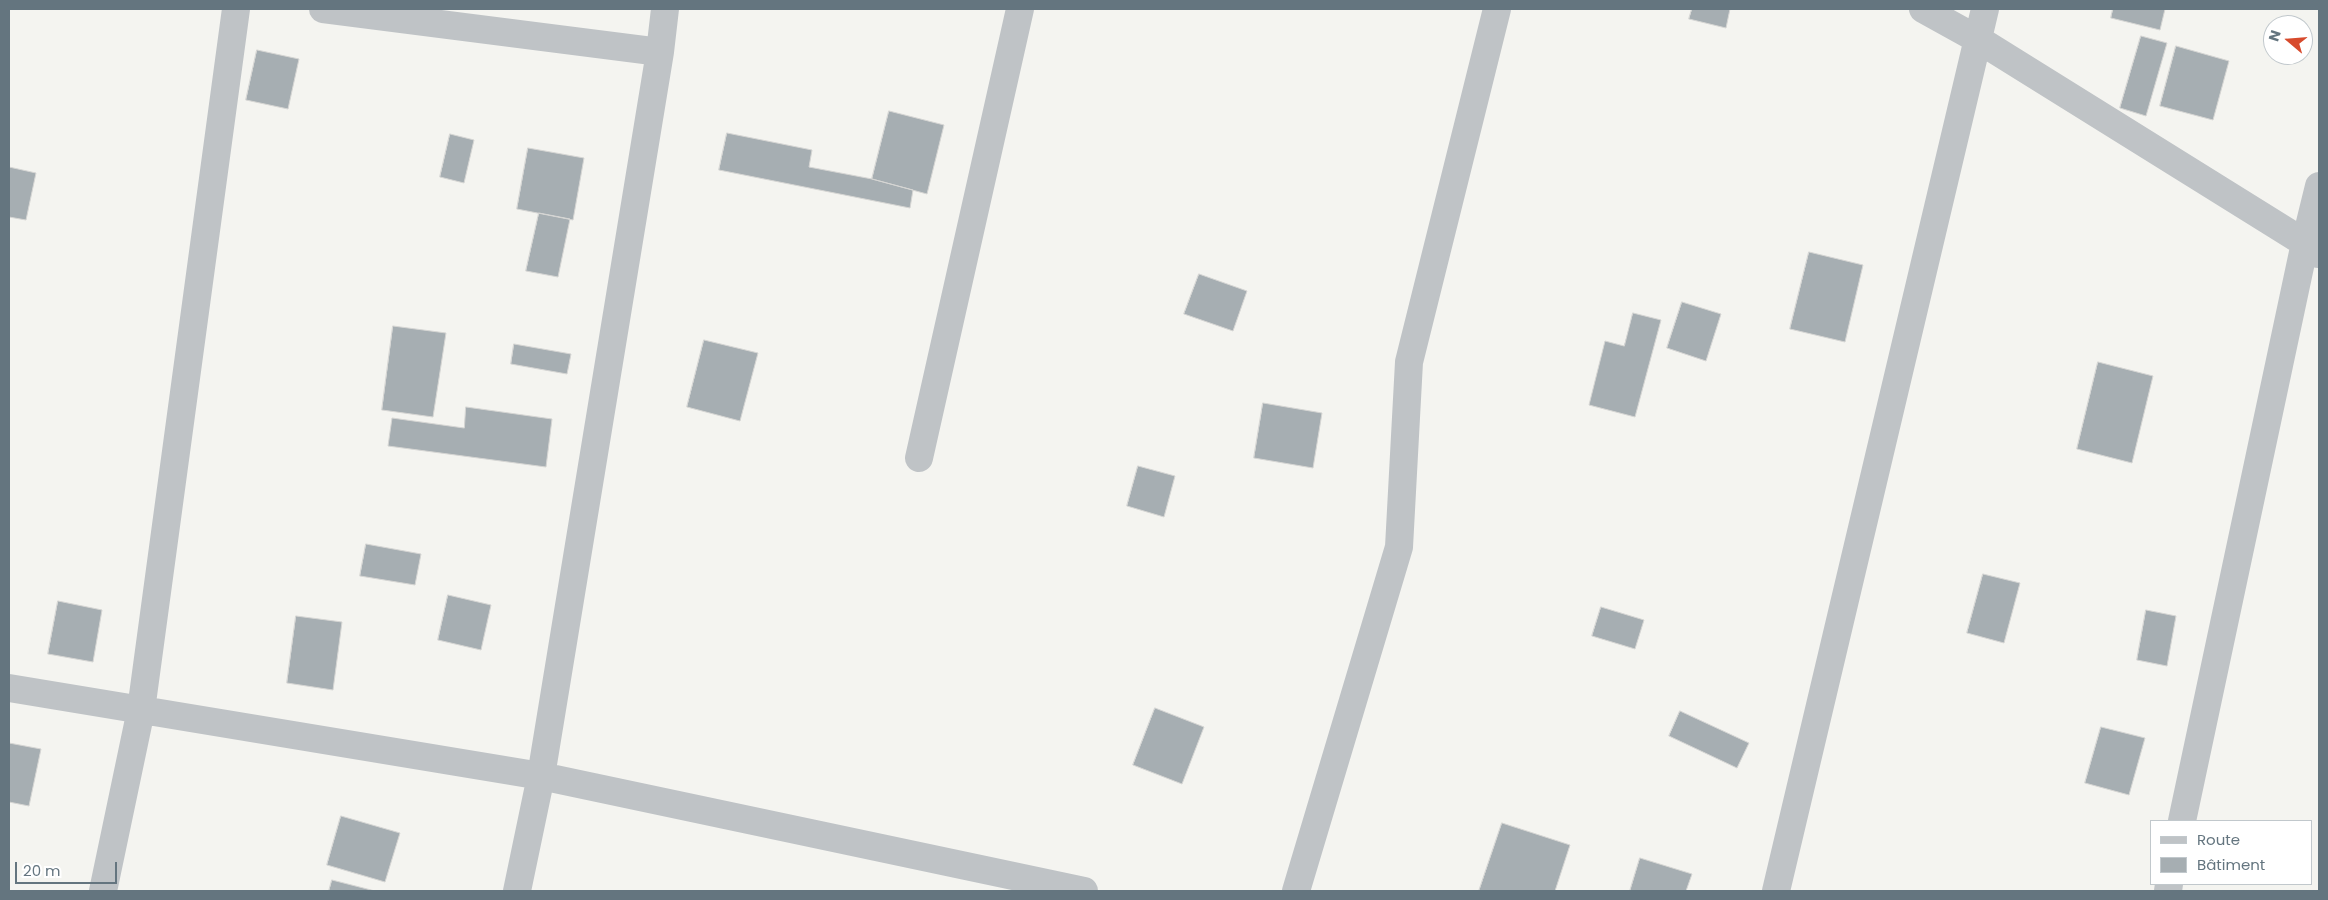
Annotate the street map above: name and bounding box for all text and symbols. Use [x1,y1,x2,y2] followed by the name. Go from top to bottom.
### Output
[2263,15,2313,65] north arrow
[2264,28,2286,44] text: N
[2150,820,2313,885] legend
[2197,829,2240,850] text: Route
[18,852,120,884] scale bar
[2197,854,2265,875] text: Bâtiment
[23,860,61,881] text: 20 m

